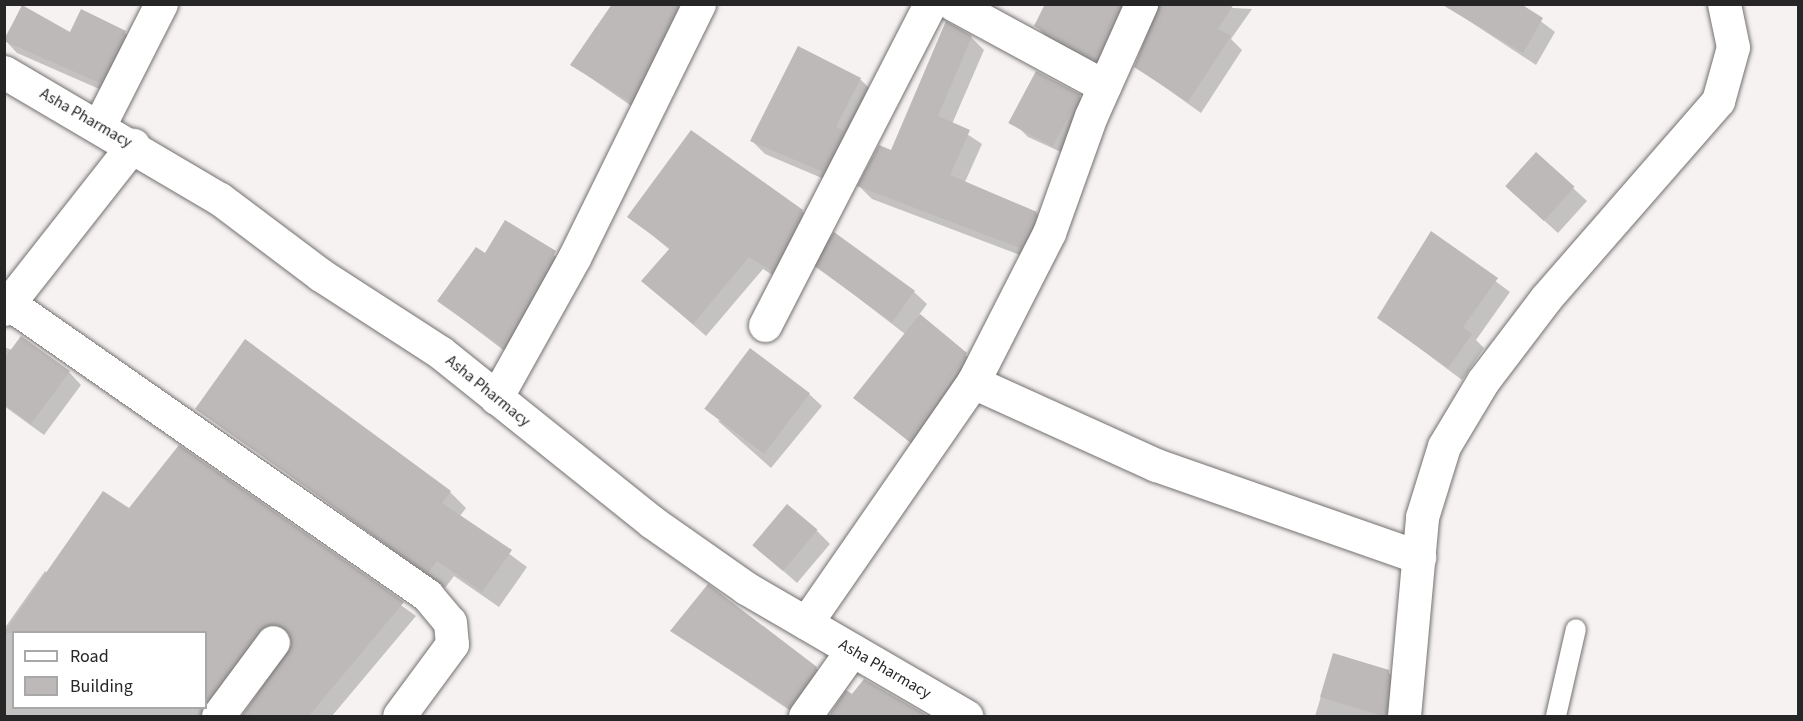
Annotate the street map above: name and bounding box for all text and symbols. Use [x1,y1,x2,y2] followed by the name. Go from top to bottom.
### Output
[36,84,136,152] street label: Asha Pharmacy
[442,351,534,431] street label: Asha Pharmacy
[12,631,207,709] legend
[835,635,935,703] street label: Asha Pharmacy
[70,644,109,669] text: Road
[70,674,133,699] text: Building

